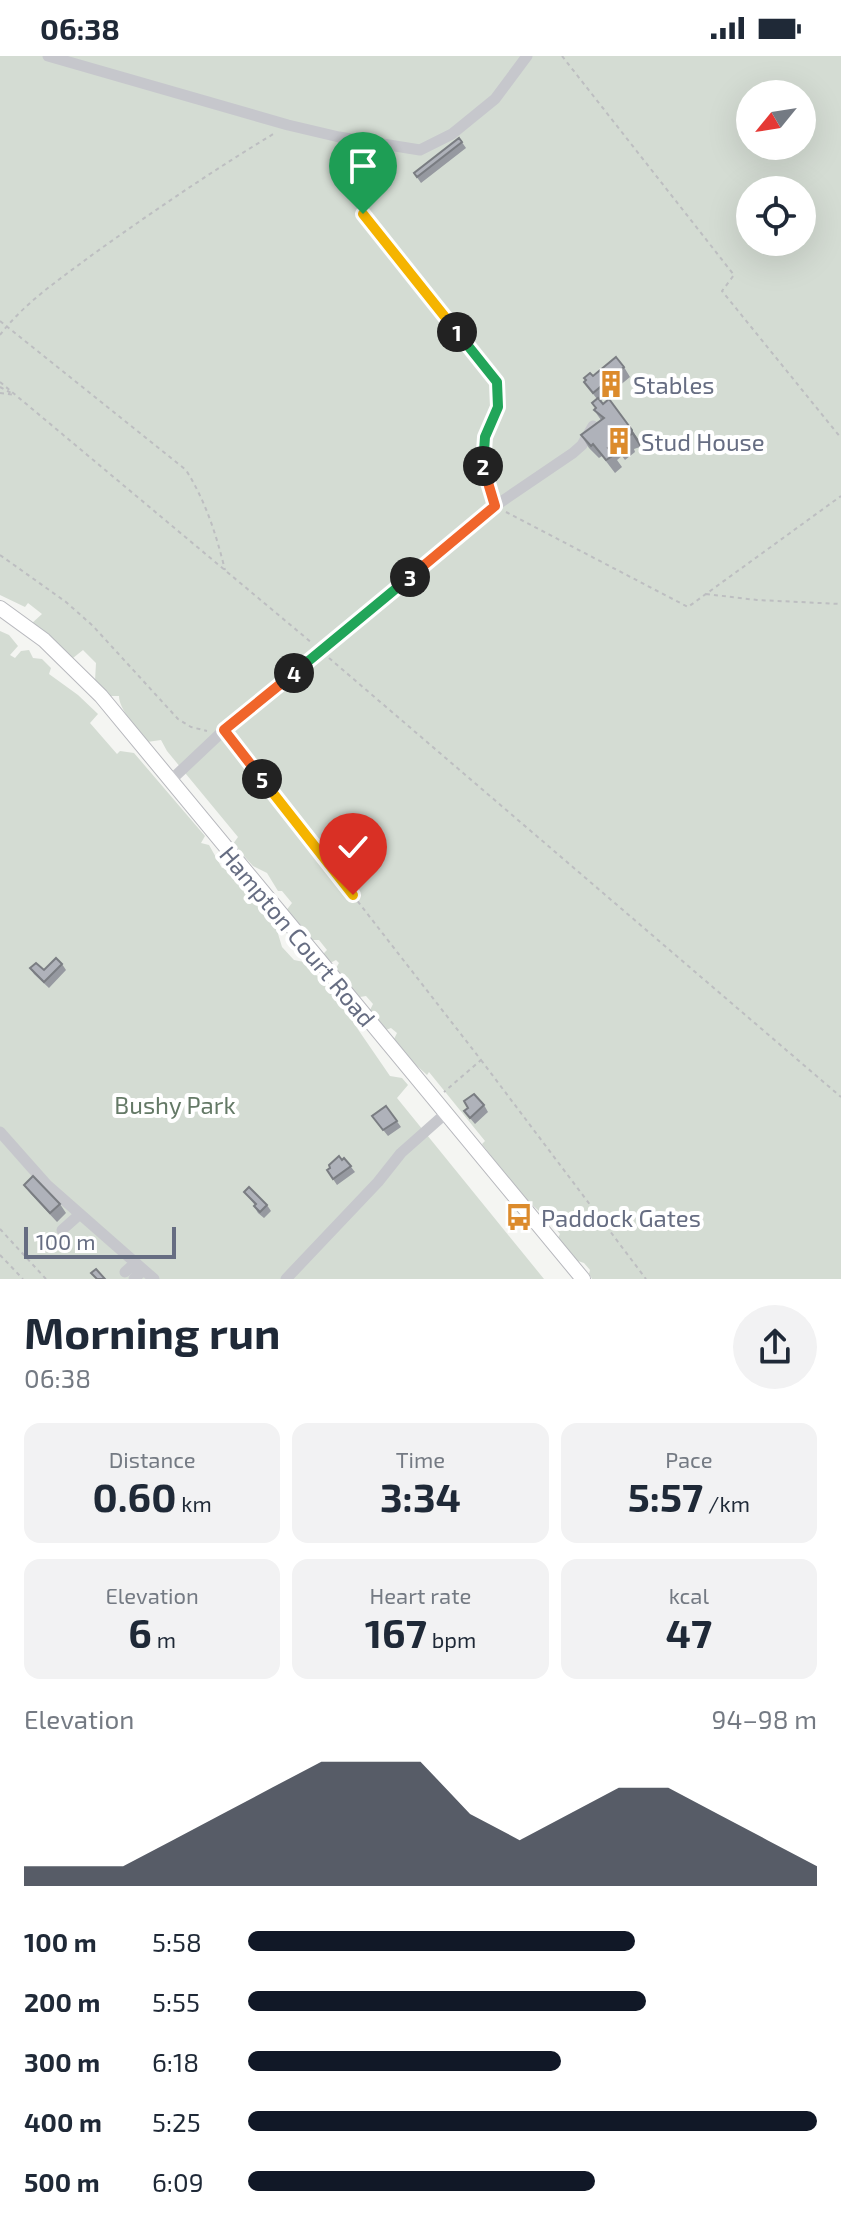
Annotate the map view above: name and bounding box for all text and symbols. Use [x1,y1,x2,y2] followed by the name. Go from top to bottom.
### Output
[40,10,120,46] text: 06:38
[736,80,816,160] north arrow
[736,80,816,256] map controls
[329,132,397,214] pin
[341,144,385,188] icon: arrive
[736,176,816,256] button: locate
[437,312,477,352] pin: 1
[452,319,462,345] text: 1
[596,369,626,399] building icon: Stables
[633,370,715,399] place label: Stables
[604,426,634,456] building icon: Stud House
[641,427,765,456] place label: Stud House
[463,446,503,486] pin: 2
[477,453,489,479] text: 2
[390,557,430,597] pin: 3
[404,564,416,590] text: 3
[274,653,314,693] pin: 4
[287,660,301,686] text: 4
[242,759,282,799] pin: 5
[256,766,268,792] text: 5
[319,813,387,895] pin
[331,825,375,869] icon: check
[214,840,382,1032] street label: Hampton Court Road
[114,1090,236,1119] park label: Bushy Park
[504,1202,534,1232] bus stop icon: Paddock Gates
[541,1203,701,1232] place label: Paddock Gates
[24,1223,176,1259] scale bar
[36,1228,95,1254] text: 100 m
[24,1305,280,1358] text: Morning run
[733,1305,817,1389] button: share
[24,1362,91,1393] text: 06:38
[109,1446,196,1472] text: Distance
[396,1446,445,1472] text: Time
[665,1446,713,1472] text: Pace
[93,1472,176,1520] text: 0.60
[380,1472,461,1520] text: 3:34
[628,1472,703,1520] text: 5:57
[176,1490,212,1516] text: km
[703,1490,750,1516] text: /km
[105,1582,199,1608] text: Elevation
[370,1582,471,1608] text: Heart rate
[669,1582,709,1608] text: kcal
[128,1608,152,1656] text: 6
[365,1608,427,1656] text: 167
[666,1608,712,1656] text: 47
[152,1626,176,1652] text: m
[427,1626,476,1652] text: bpm
[24,1703,134,1734] text: Elevation
[712,1703,817,1734] text: 94–98 m
[24,1926,97,1957] text: 100 m
[152,1926,202,1957] text: 5:58
[24,1986,100,2017] text: 200 m
[152,1986,200,2017] text: 5:55
[24,2046,100,2077] text: 300 m
[152,2046,199,2077] text: 6:18
[24,2106,102,2137] text: 400 m
[152,2106,201,2137] text: 5:25
[24,2166,100,2197] text: 500 m
[152,2166,204,2197] text: 6:09

